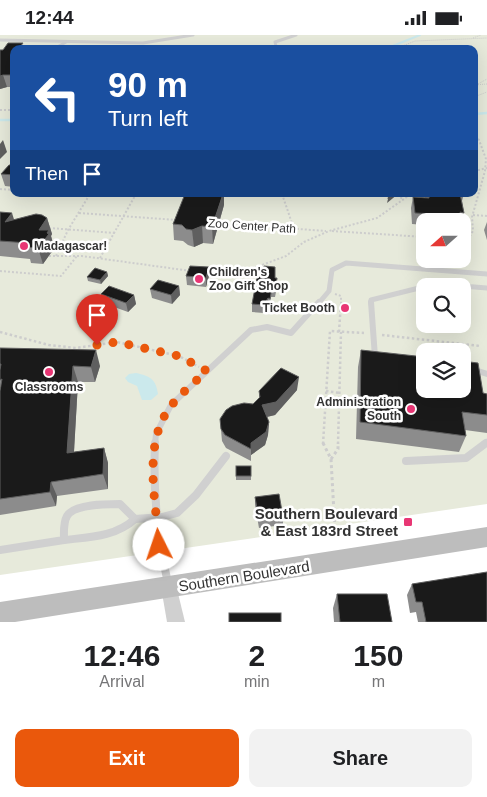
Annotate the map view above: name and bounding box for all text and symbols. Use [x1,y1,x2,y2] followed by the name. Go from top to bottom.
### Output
[25,7,74,28] text: 12:44
[25,65,90,130] icon: left
[108,65,188,104] text: 90 m
[108,106,188,131] text: Turn left
[78,160,106,188] icon: arrive
[25,163,68,184] text: Then
[416,213,471,267] north arrow
[416,213,471,398] map controls
[208,216,296,236] street label: Zoo Center Path
[34,239,107,253] place label: Madagascar!
[18,240,30,252] marker: Madagascar!
[209,265,288,293] place label: Children's Zoo Gift Shop
[193,273,205,285] marker: Children's Zoo Gift Shop
[416,278,471,333] button: search
[76,294,118,345] pin
[83,301,111,329] icon: arrive
[263,301,335,315] place label: Ticket Booth
[339,302,351,314] marker: Ticket Booth
[416,343,471,398] button: layers
[43,366,55,378] marker: Classrooms
[15,380,84,394] place label: Classrooms
[316,395,401,423] place label: Administration South
[405,403,417,415] marker: Administration South
[255,505,398,539] place label: Southern Boulevard & East 183rd Street
[402,516,414,528] marker: Southern Boulevard & East 183rd Street
[132,518,184,570] position arrow
[177,557,311,595] street label: Southern Boulevard
[84,639,160,672] text: 12:46
[248,639,265,672] text: 2
[353,639,403,672] text: 150
[99,673,145,690] text: Arrival
[244,673,270,690] text: min
[372,673,385,690] text: m
[15,729,239,787] button: Exit
[249,729,472,787] button: Share

